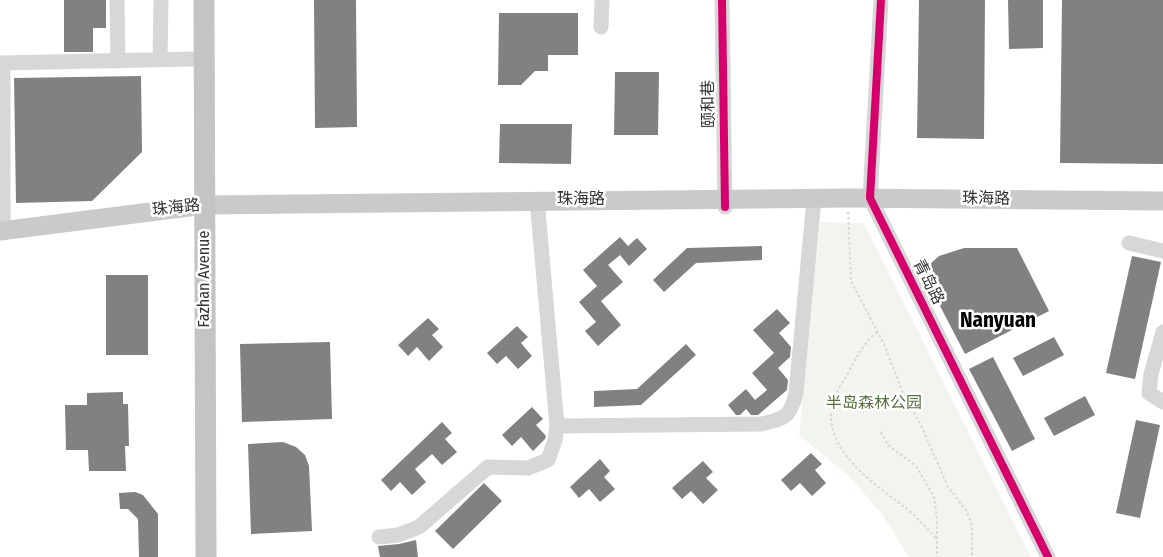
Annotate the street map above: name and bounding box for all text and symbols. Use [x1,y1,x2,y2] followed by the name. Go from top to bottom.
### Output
[699,80,719,128] street label: 颐和巷
[962,189,1010,209] street label: 珠海路
[557,190,605,210] street label: 珠海路
[151,196,201,220] street label: 珠海路
[195,231,215,327] street label: Fazhan Avenue
[909,256,947,308] street label: 青岛路
[960,308,1036,334] district label: Nanyuan
[826,394,922,414] park label: 半岛森林公园

